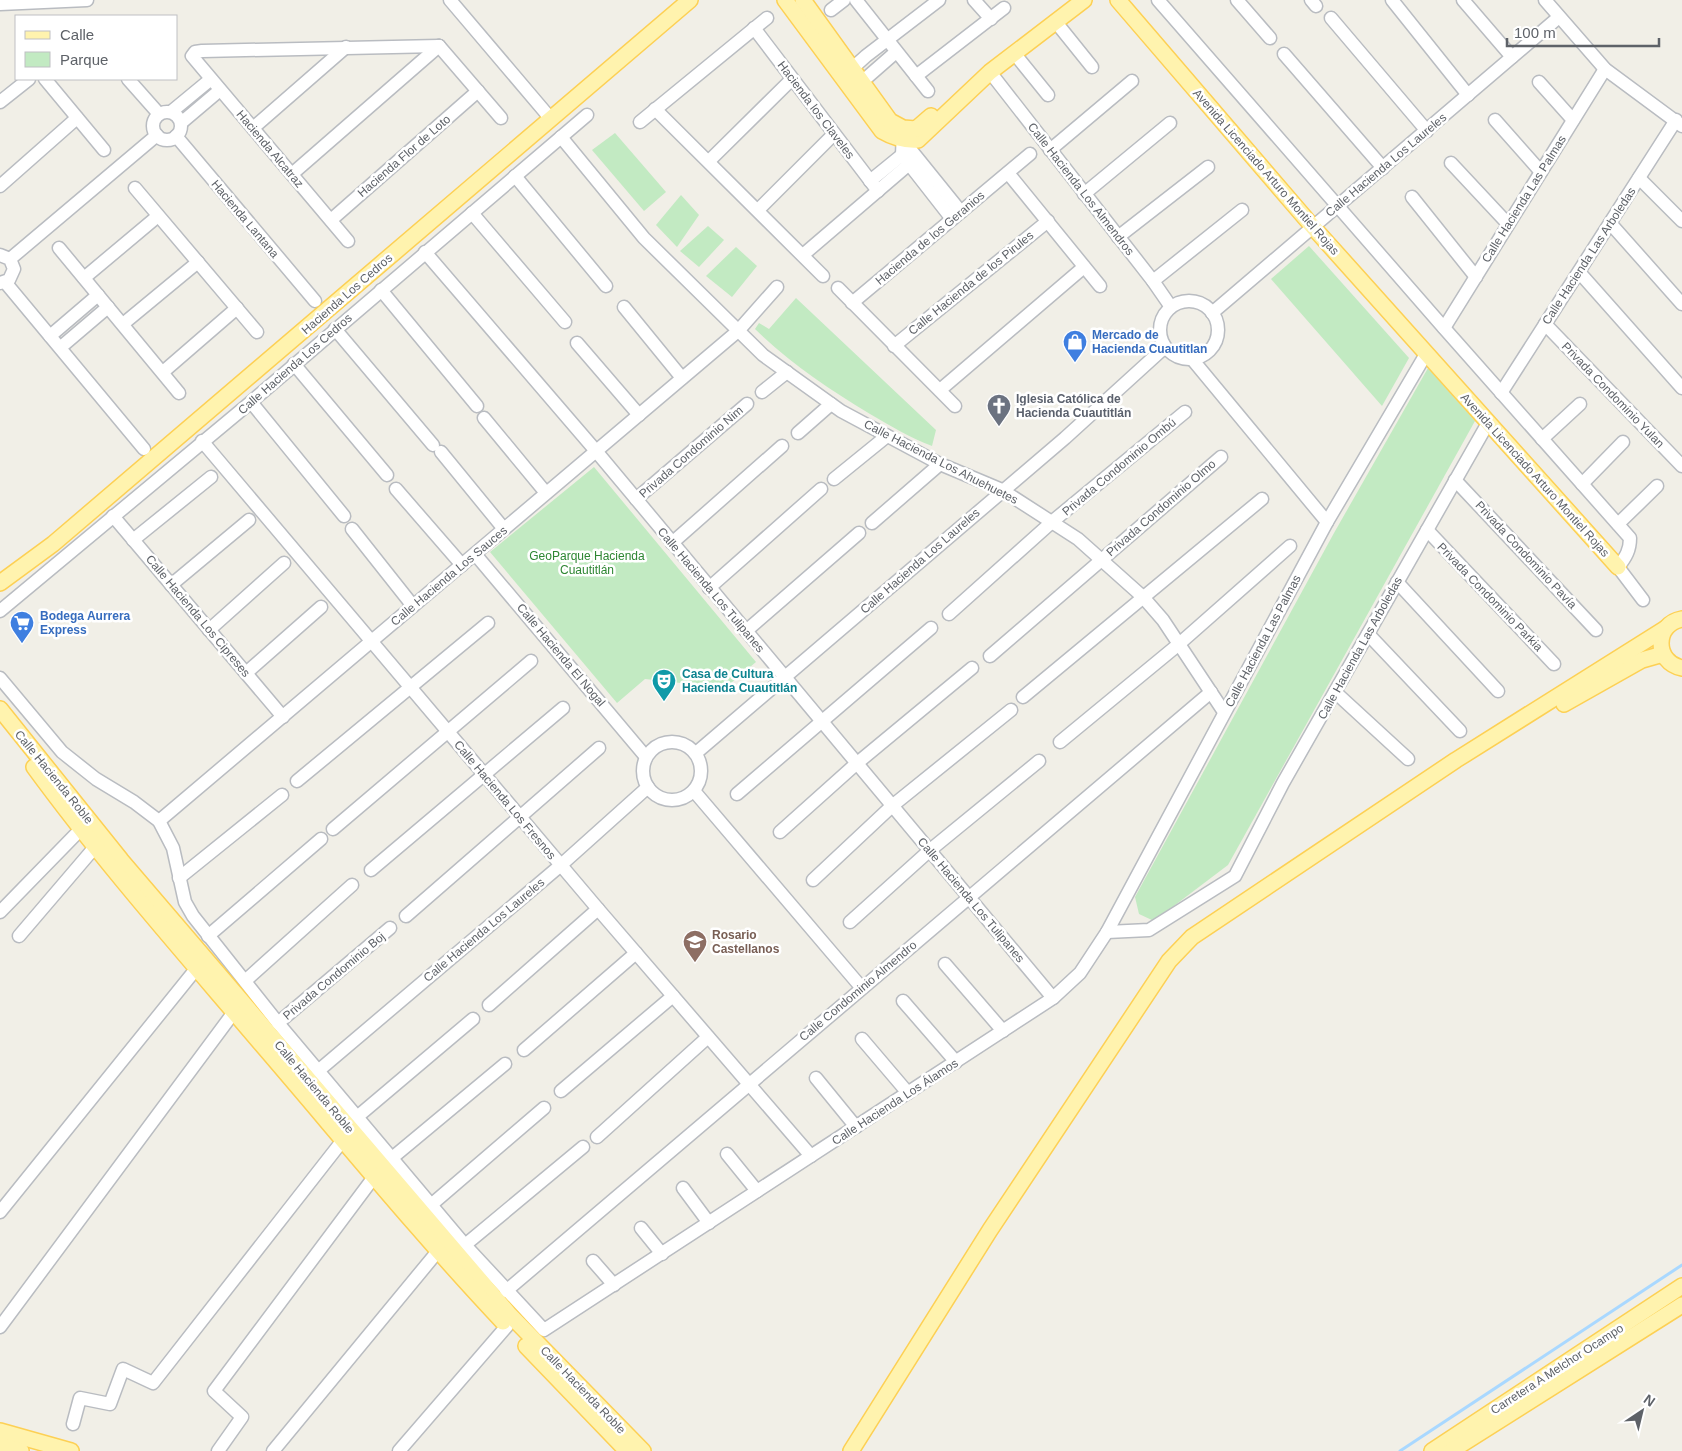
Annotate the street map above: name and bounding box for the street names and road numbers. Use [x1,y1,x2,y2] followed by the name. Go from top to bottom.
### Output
[775,58,857,162] street label: Hacienda los Claveles
[1190,86,1342,258] street label: Avenida Licenciado Arturo Montiel Rojas
[234,107,306,191] street label: Hacienda Alcatraz
[1323,110,1449,220] street label: Calle Hacienda Los Laureles
[355,112,453,200] street label: Hacienda Flor de Loto
[1025,120,1137,258] street label: Calle Hacienda Los Almendros
[1479,133,1569,265] street label: Calle Hacienda Las Palmas
[208,177,282,261] street label: Hacienda Lantana
[1539,185,1639,327] street label: Calle Hacienda Las Arboledas
[873,188,987,288] street label: Hacienda de los Geranios
[906,228,1036,338] street label: Calle Hacienda de los Pirules
[299,251,395,337] street label: Hacienda Los Cedros
[235,311,355,417] street label: Calle Hacienda Los Cedros
[1559,339,1667,451] street label: Privada Condominio Yulan
[1458,390,1612,560] street label: Avenida Licenciado Arturo Montiel Rojas
[636,403,746,501] street label: Privada Condominio Nim
[1059,415,1179,519] street label: Privada Condominio Ombú
[862,417,1020,507] street label: Calle Hacienda Los Ahuehuetes
[1104,457,1219,559] street label: Privada Condominio Olmo
[1472,498,1580,612] street label: Privada Condominio Pavía
[858,505,982,617] street label: Calle Hacienda Los Laureles
[388,523,510,629] street label: Calle Hacienda Los Sauces
[655,525,767,655] street label: Calle Hacienda Los Tulipanes
[1434,540,1546,654] street label: Privada Condominio Parkia
[143,552,253,680] street label: Calle Hacienda Los Cipreses
[1222,573,1304,709] street label: Calle Hacienda Las Palmas
[1315,574,1405,722] street label: Calle Hacienda Las Arboledas
[514,601,608,709] street label: Calle Hacienda El Nogal
[12,727,96,827] street label: Calle Hacienda Roble
[451,738,559,862] street label: Calle Hacienda Los Fresnos
[915,835,1027,965] street label: Calle Hacienda Los Tulipanes
[421,875,547,985] street label: Calle Hacienda Los Laureles
[280,929,388,1023] street label: Privada Condominio Boj
[797,938,920,1044] street label: Calle Condominio Almendro
[271,1038,357,1136] street label: Calle Hacienda Roble
[829,1055,961,1148] street label: Calle Hacienda Los Álamos
[1488,1321,1626,1417] street label: Carretera A Melchor Ocampo
[538,1343,629,1437] street label: Calle Hacienda Roble

